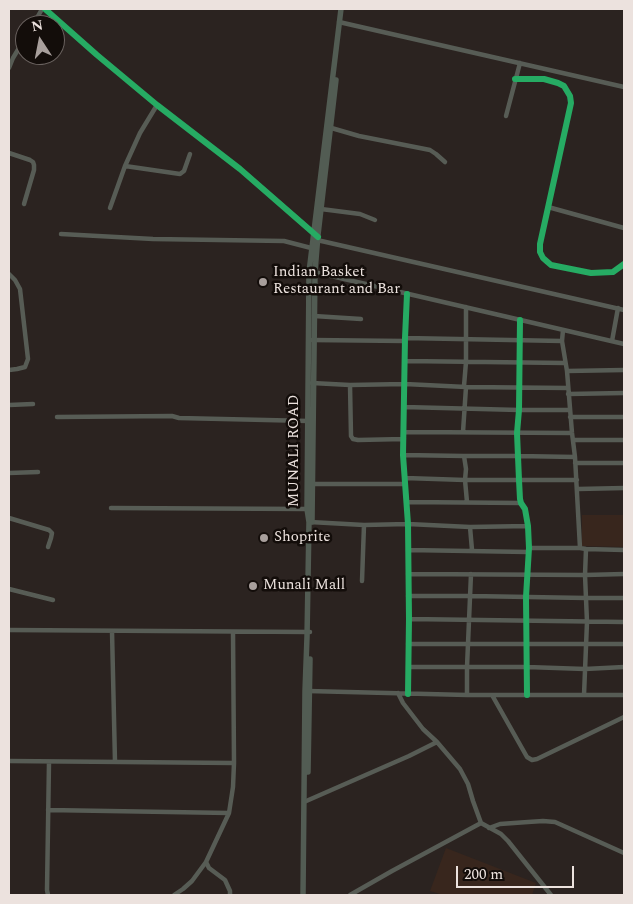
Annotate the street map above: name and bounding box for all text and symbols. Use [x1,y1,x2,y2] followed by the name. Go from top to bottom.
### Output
[30,14,45,37] text: N
[15,15,65,65] north arrow
[273,264,400,299] place label: Indian Basket Restaurant and Bar
[257,276,269,288] marker: Indian Basket Restaurant and Bar
[286,395,304,507] street label: MUNALI ROAD
[274,529,331,547] place label: Shoprite
[258,532,270,544] marker: Shoprite
[263,577,345,595] place label: Munali Mall
[247,580,259,592] marker: Munali Mall
[458,856,576,888] scale bar
[464,863,503,886] text: 200 m

